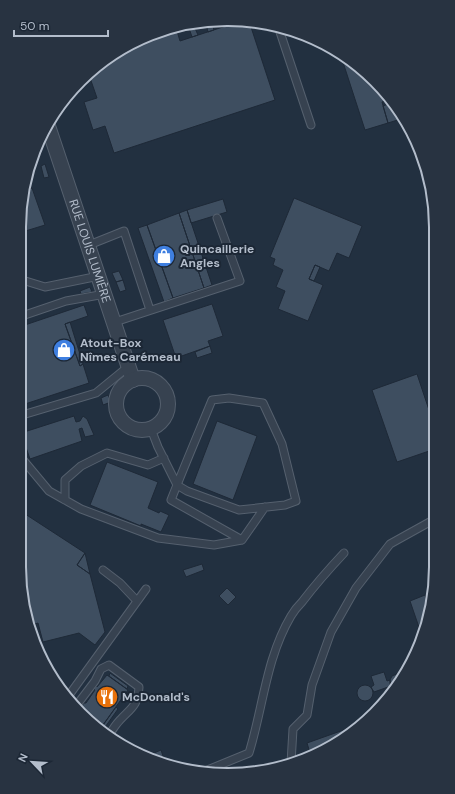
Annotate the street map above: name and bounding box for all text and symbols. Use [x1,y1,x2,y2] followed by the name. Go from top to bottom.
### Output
[14,12,108,38] scale bar
[20,18,49,34] text: 50 m
[65,197,115,305] street label: RUE LOUIS LUMIÈRE
[180,241,254,271] place label: Quincaillerie Angles
[151,243,177,269] shop icon: Quincaillerie Angles
[80,335,181,365] place label: Atout-Box Nîmes Carémeau
[51,337,77,363] shop icon: Atout-Box Nîmes Carémeau
[94,684,120,710] restaurant icon: McDonald's
[122,689,190,705] place label: McDonald's
[12,742,52,782] north arrow
[15,751,31,764] text: N

